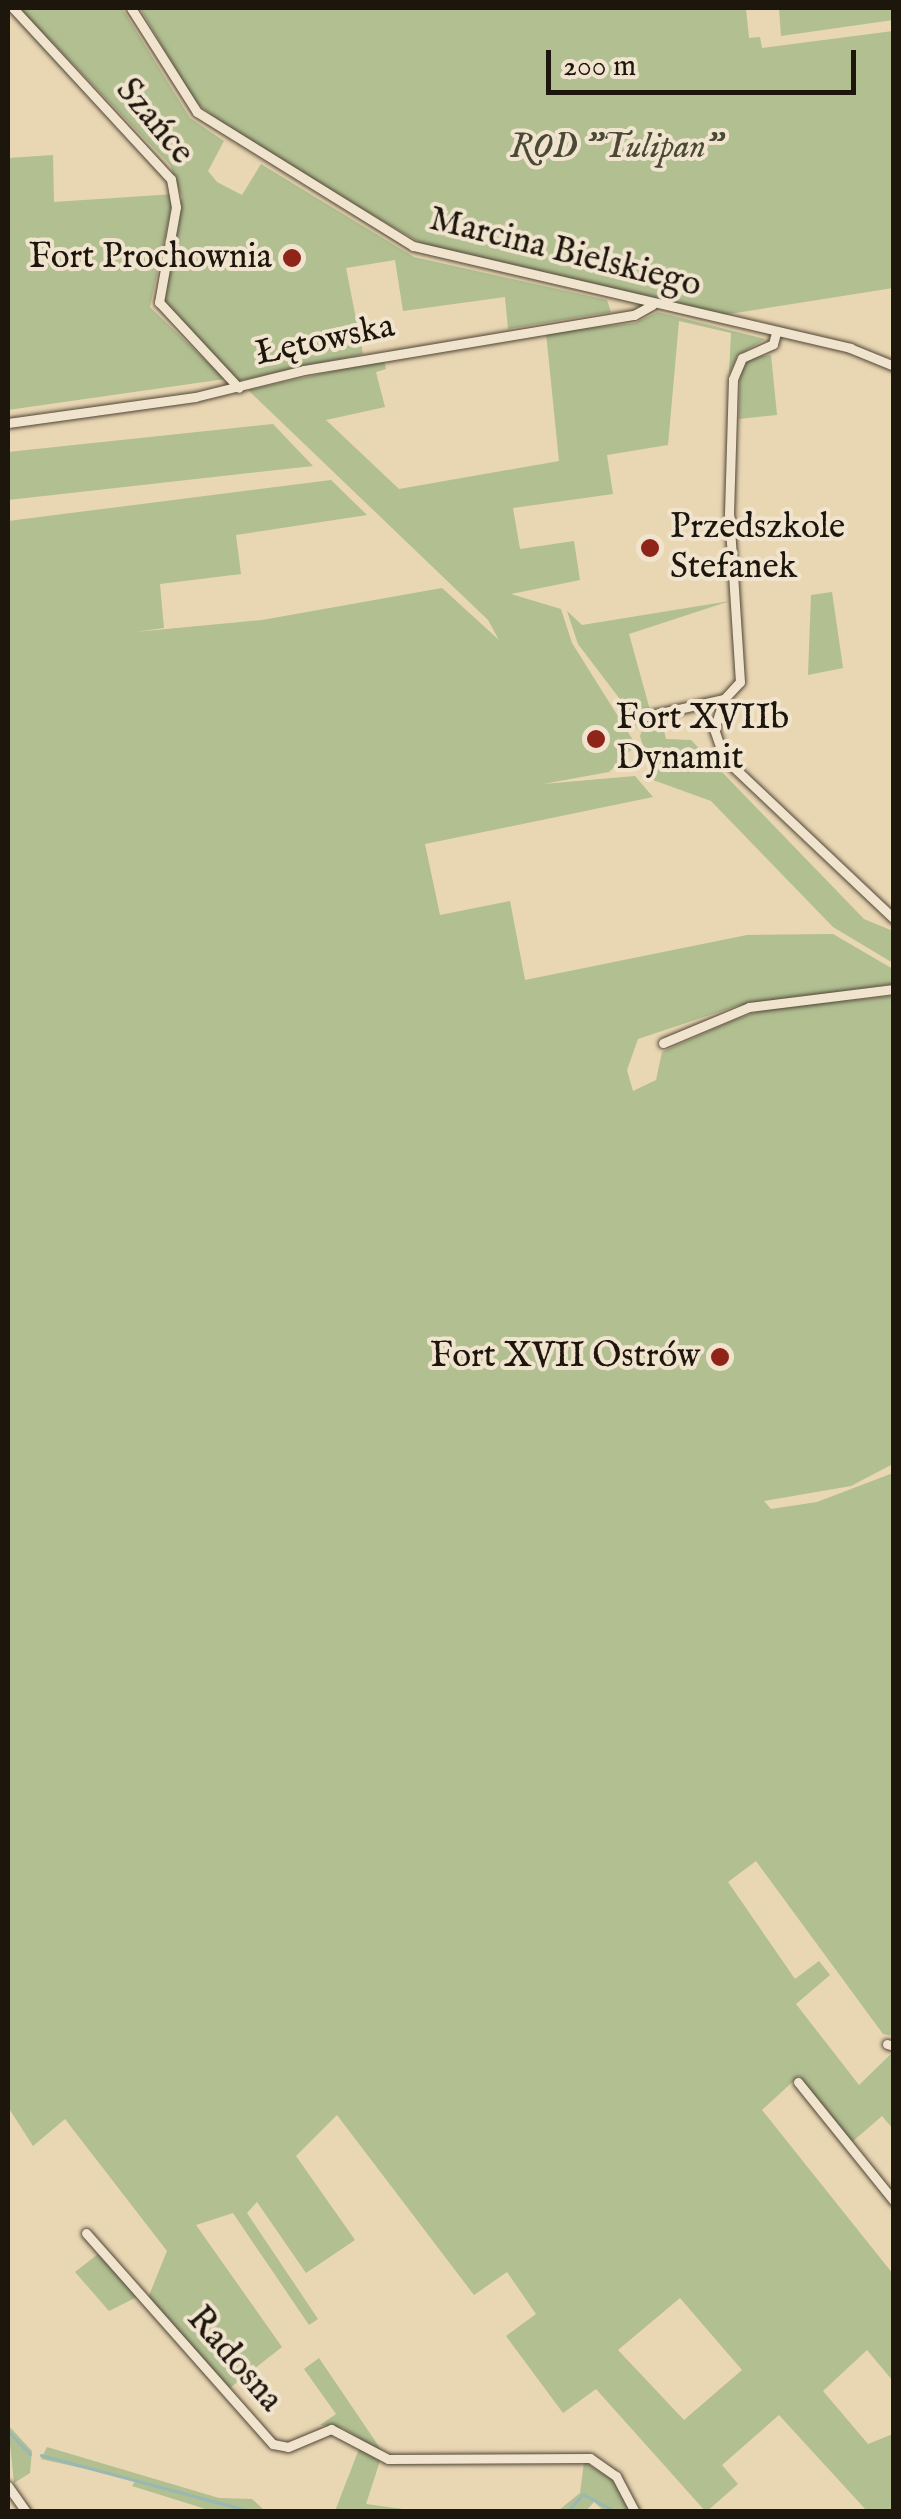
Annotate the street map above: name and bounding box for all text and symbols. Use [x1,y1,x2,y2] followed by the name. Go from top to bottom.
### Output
[551,30,861,92] scale bar
[563,48,636,86] text: 200 m
[106,71,202,173] street label: Szańce
[510,127,722,169] park label: ROD "Tulipan"
[425,199,705,307] street label: Marcina Bielskiego
[29,237,272,279] place label: Fort Prochownia
[281,247,303,269] marker: Fort Prochownia
[252,306,398,376] street label: Łętowska
[670,507,845,589] place label: Przedszkole Stefanek
[639,537,661,559] marker: Przedszkole Stefanek
[616,698,789,780] place label: Fort XVIIb Dynamit
[585,728,607,750] marker: Fort XVIIb Dynamit
[430,1336,700,1378] place label: Fort XVII Ostrów
[709,1346,731,1368] marker: Fort XVII Ostrów
[177,2299,291,2421] street label: Radosna

